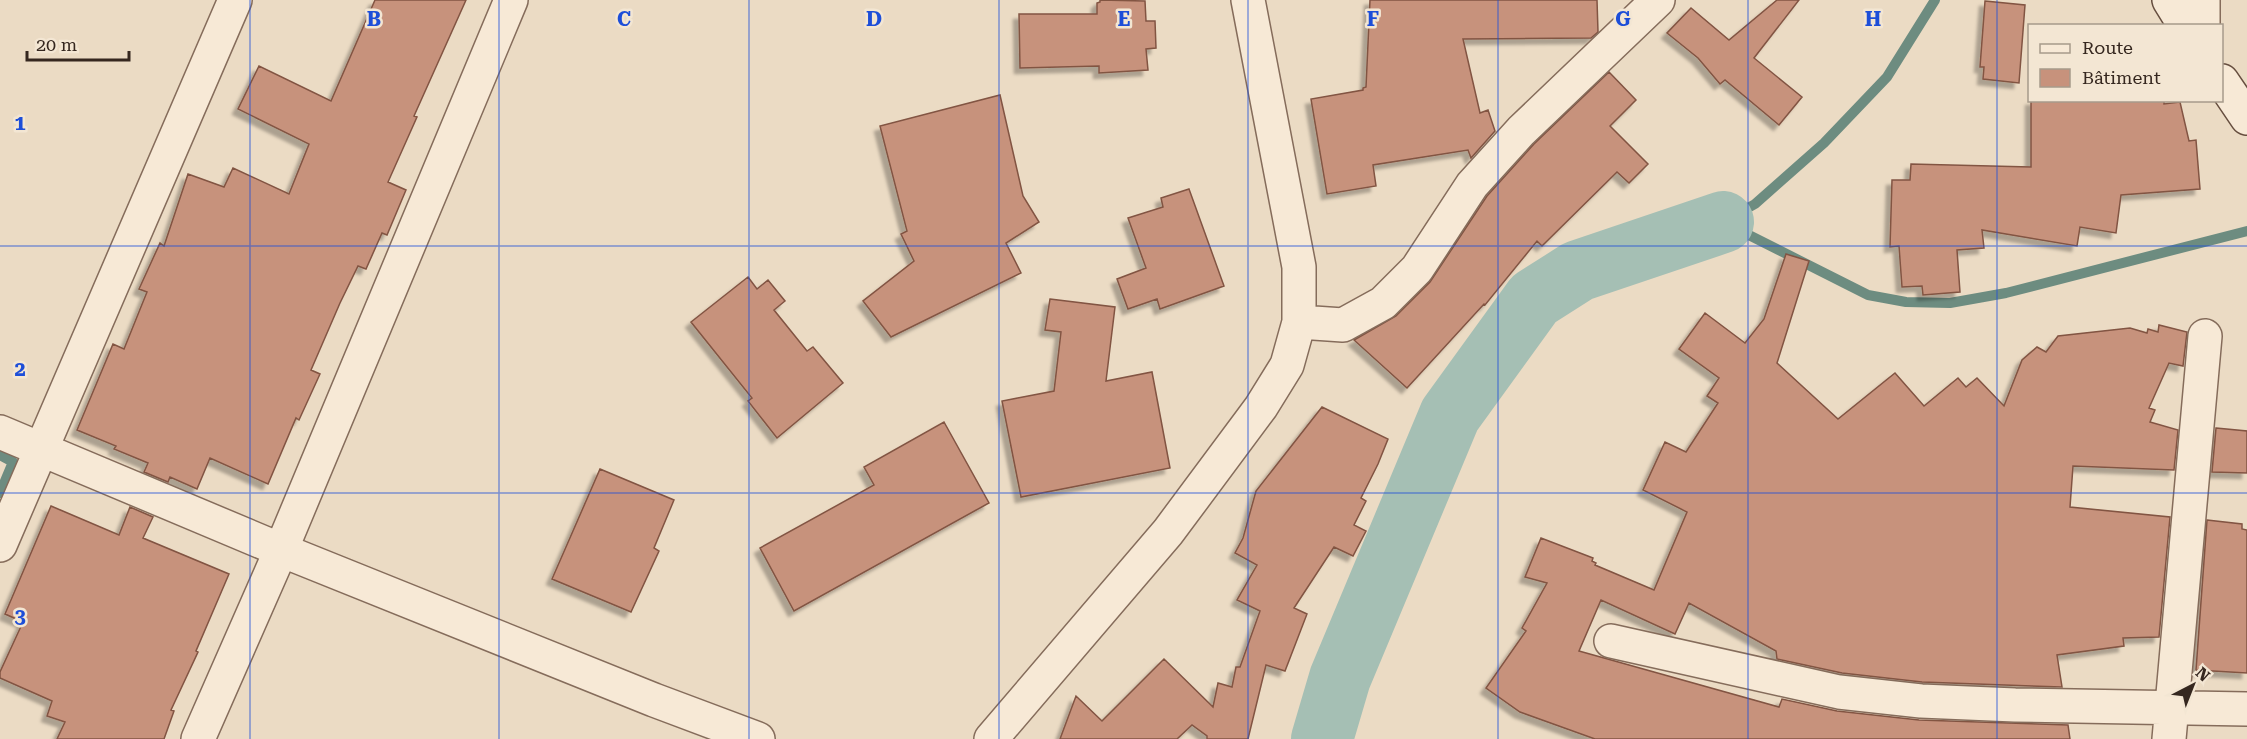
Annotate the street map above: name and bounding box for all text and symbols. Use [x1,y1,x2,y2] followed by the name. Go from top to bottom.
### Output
[367,7,381,31] text: B
[617,7,631,31] text: C
[866,7,882,31] text: D
[1118,7,1131,31] text: E
[1367,7,1379,31] text: F
[1615,7,1631,31] text: G
[1865,7,1881,31] text: H
[27,24,129,62] scale bar
[2028,24,2223,102] legend
[36,34,77,55] text: 20 m
[2082,37,2133,58] text: Route
[2082,67,2161,88] text: Bâtiment
[14,111,26,135] text: 1
[14,357,26,381] text: 2
[14,604,26,628] text: 3
[2163,655,2223,715] north arrow
[2192,663,2214,685] text: N

